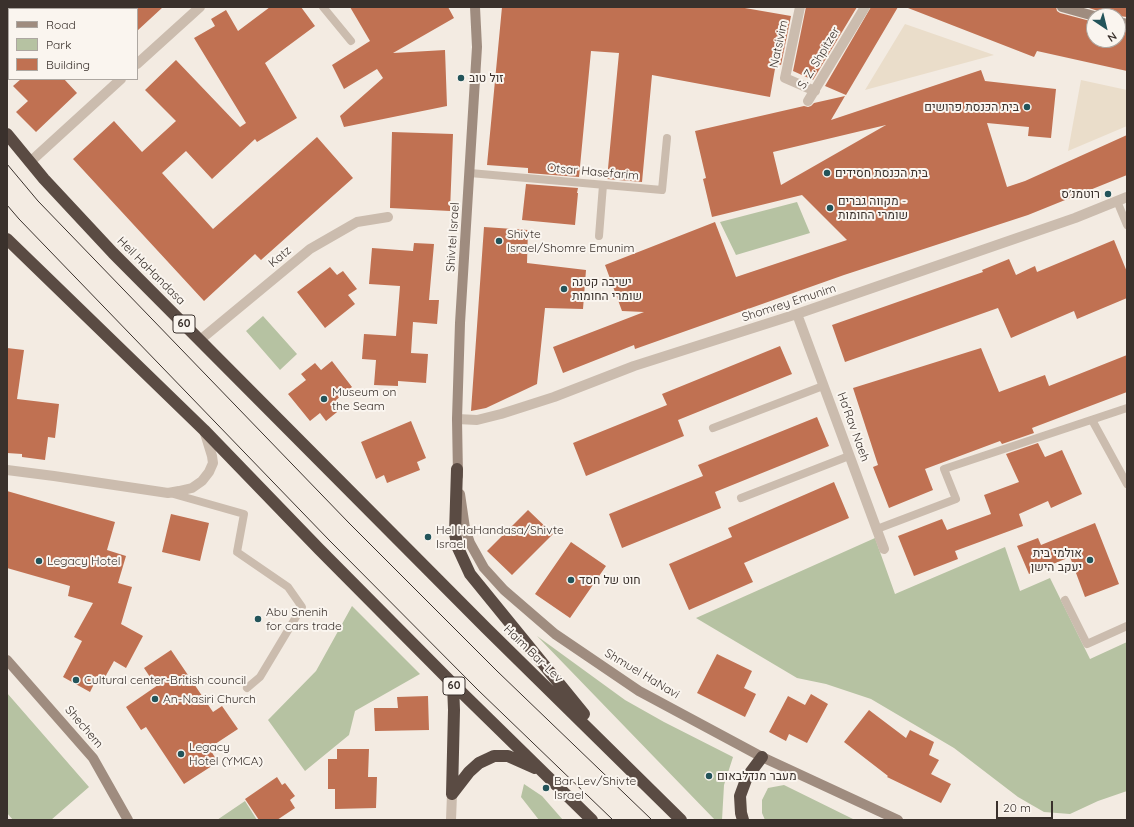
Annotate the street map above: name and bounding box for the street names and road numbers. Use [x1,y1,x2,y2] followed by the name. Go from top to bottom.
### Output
[767,19,791,69] street label: Natsivim
[795,24,843,92] street label: S. Z. Shpitzer
[546,161,640,183] street label: Otsar Hasefarim
[443,202,463,272] street label: Shivtei Israel
[114,234,188,308] street label: Heil HaHandasa
[266,243,294,271] street label: Katz
[740,281,838,325] street label: Shomrey Emunim
[173,315,195,333] road number: 60
[834,390,872,464] street label: Ha'Rav Naeh
[500,622,566,686] street label: Haim Bar-Lev
[602,646,682,702] street label: Shmuel HaNavi
[443,677,465,695] road number: 60
[62,703,106,751] street label: Shechem

